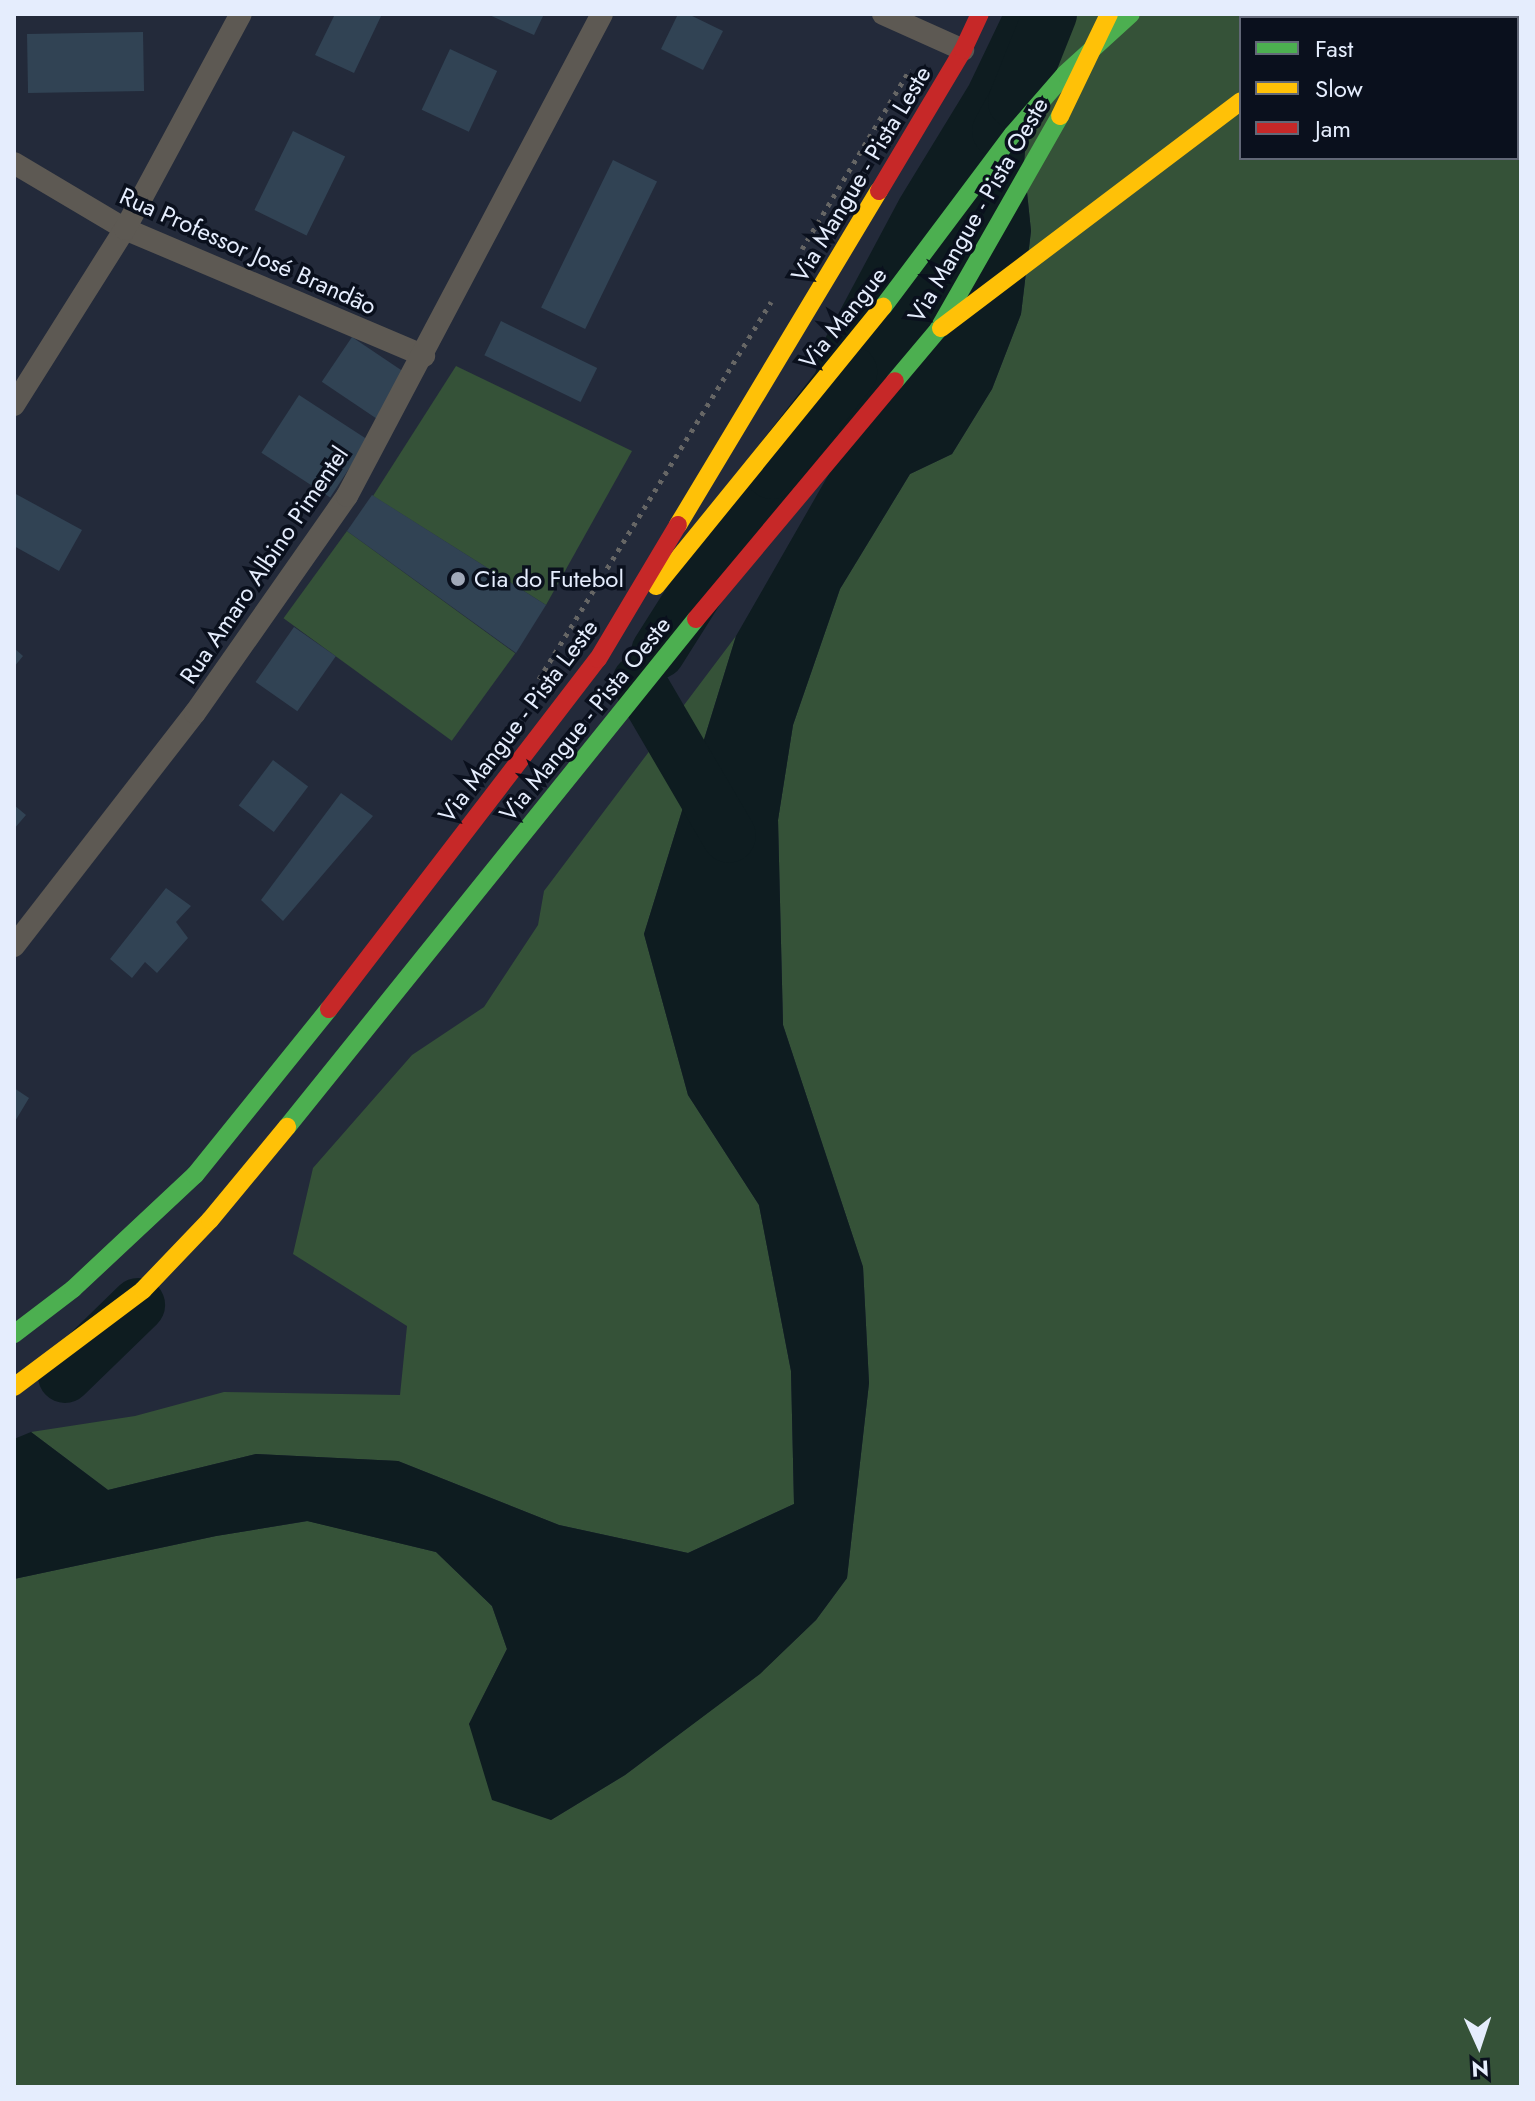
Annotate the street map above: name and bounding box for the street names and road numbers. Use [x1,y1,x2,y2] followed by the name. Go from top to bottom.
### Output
[785,61,937,287] street label: Via Mangue - Pista Leste
[902,92,1054,328] street label: Via Mangue - Pista Oeste
[115,181,381,321] street label: Rua Professor José Brandão
[793,261,893,375] street label: Via Mangue
[174,441,354,689] street label: Rua Amaro Albino Pimentel
[494,611,676,827] street label: Via Mangue - Pista Oeste
[432,614,604,828] street label: Via Mangue - Pista Leste

